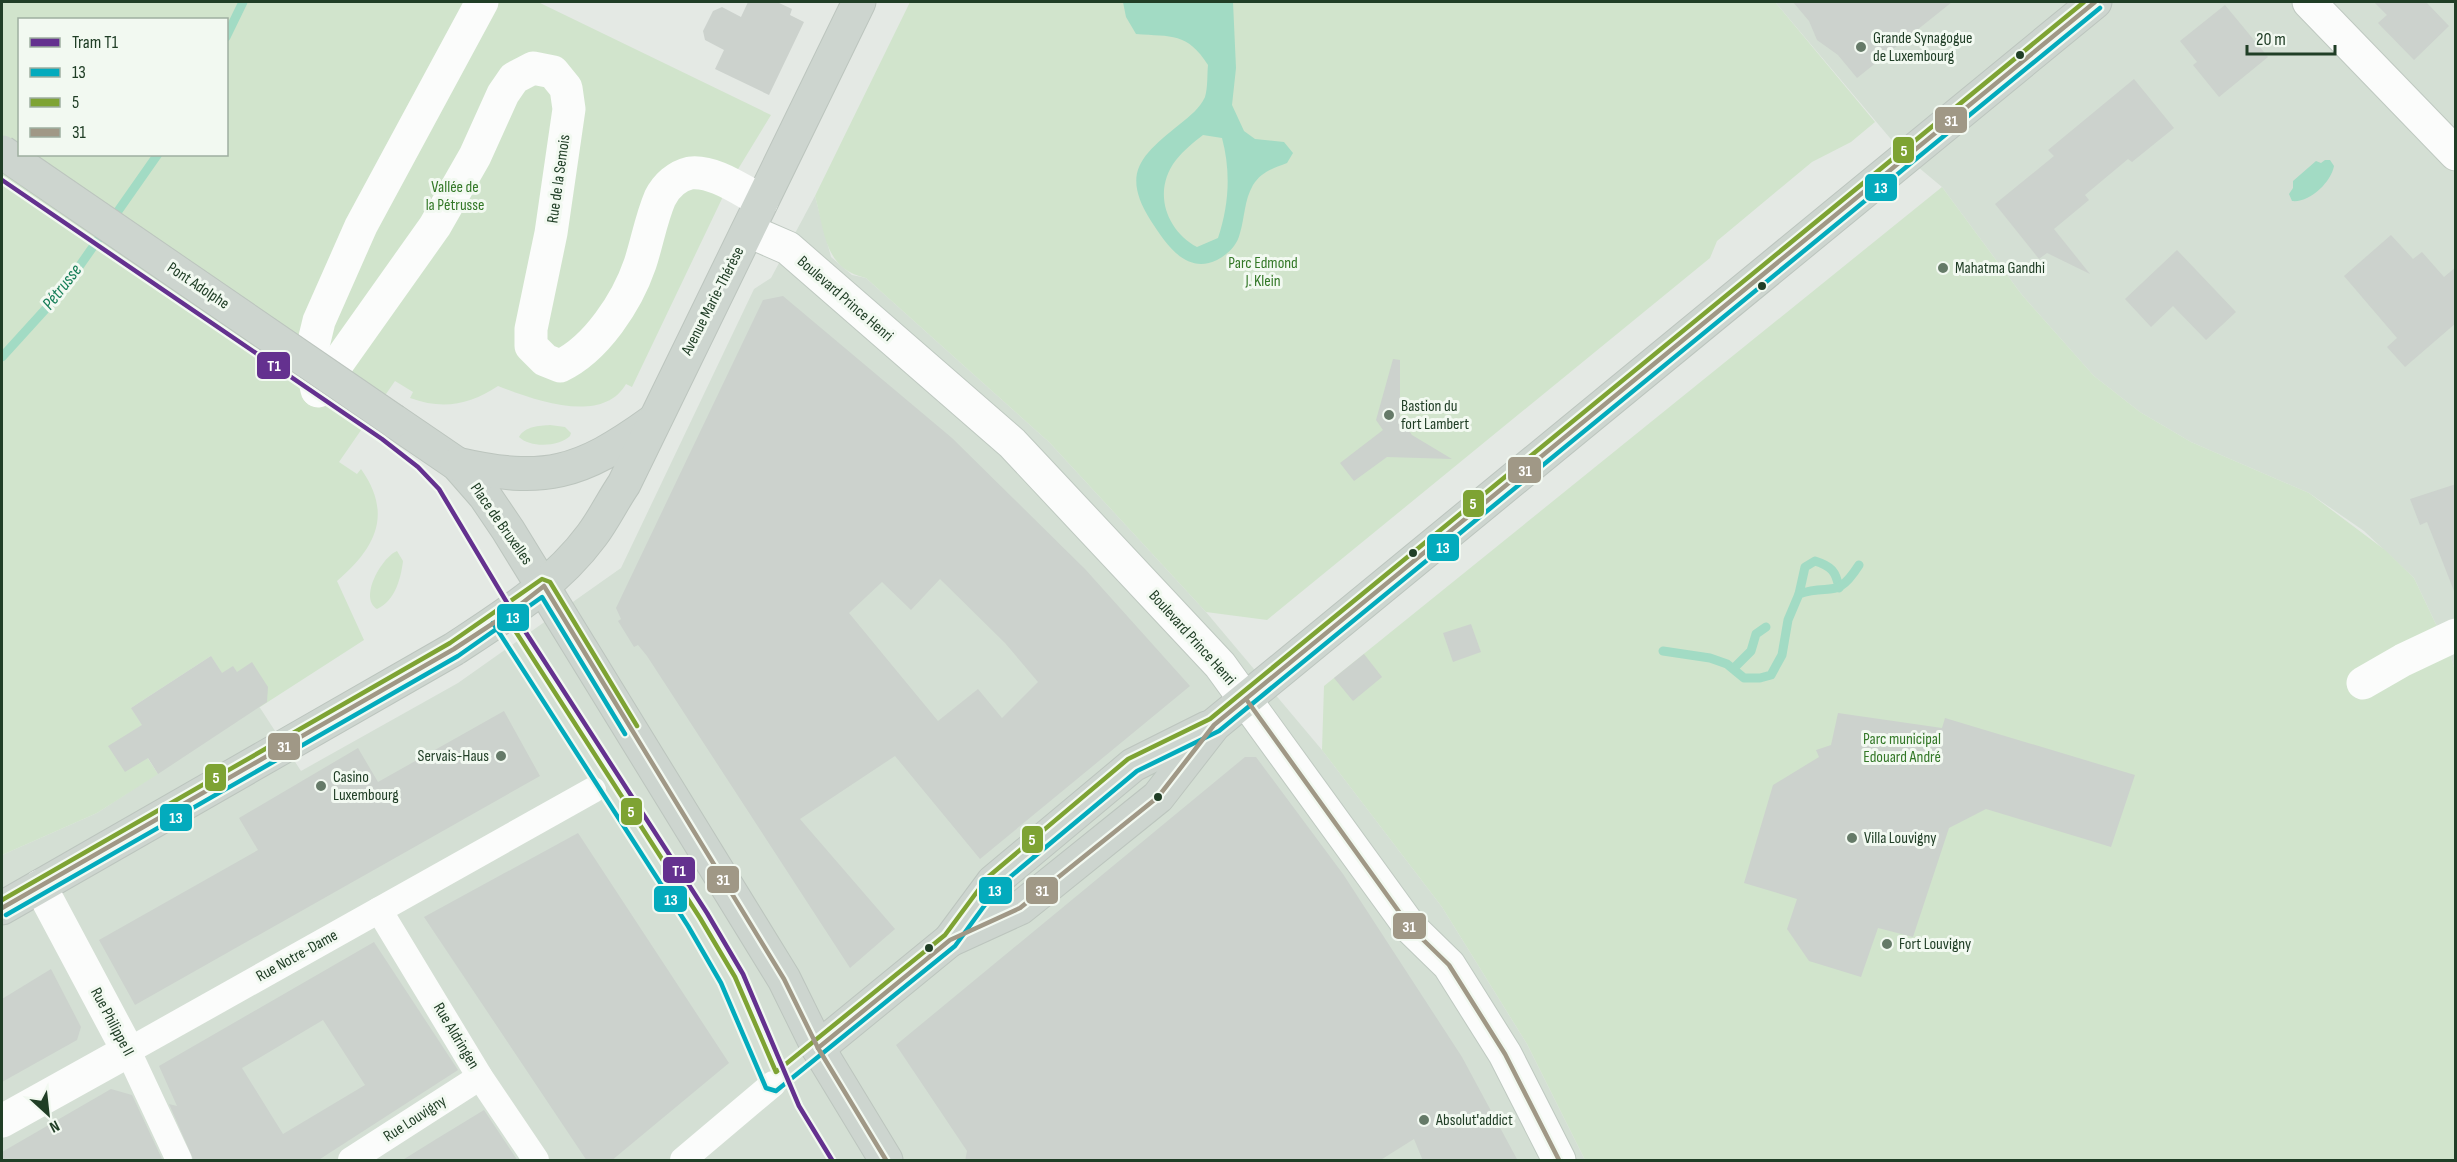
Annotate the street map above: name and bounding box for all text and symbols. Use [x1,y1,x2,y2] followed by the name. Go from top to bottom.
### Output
[18,18,228,156] legend
[2247,18,2336,56] scale bar
[1873,29,1972,66] place label: Grande Synagogue de Luxembourg
[2256,29,2286,50] text: 20 m
[72,32,119,53] text: Tram T1
[1854,40,1868,54] marker: Grande Synagogue de Luxembourg
[2014,49,2026,61] unlabelled marker
[72,62,86,83] text: 13
[72,92,79,113] text: 5
[1934,106,1968,134] line badge: 31
[1944,112,1958,131] text: 31
[72,122,87,143] text: 31
[543,133,575,225] street label: Rue de la Semois
[1892,136,1915,164] line badge: 5
[1900,142,1908,161] text: 5
[1864,173,1898,202] line badge: 13
[426,178,484,215] park label: Vallée de la Pétrusse
[1874,179,1888,198] text: 13
[677,244,748,359] street label: Avenue Marie-Thérèse
[793,252,897,346] street label: Boulevard Prince Henri
[1228,254,1298,291] park label: Parc Edmond J. Klein
[163,258,233,314] street label: Pont Adolphe
[1955,259,2045,278] place label: Mahatma Gandhi
[38,260,86,314] water label: Pétrusse
[1936,261,1950,275] marker: Mahatma Gandhi
[1756,280,1768,292] unlabelled marker
[256,351,291,380] line badge: T1
[267,357,281,376] text: T1
[1401,397,1469,434] place label: Bastion du fort Lambert
[1382,408,1396,422] marker: Bastion du fort Lambert
[1507,456,1542,484] line badge: 31
[1518,462,1532,481] text: 31
[466,479,536,569] street label: Place de Bruxelles
[1462,489,1485,518] line badge: 5
[1469,495,1477,514] text: 5
[1426,533,1460,562] line badge: 13
[1436,539,1450,558] text: 13
[1407,547,1419,559] unlabelled marker
[1144,587,1240,689] street label: Boulevard Prince Henri
[496,603,530,632] line badge: 13
[506,609,520,628] text: 13
[1863,730,1941,767] park label: Parc municipal Edouard André
[267,732,301,761] line badge: 31
[277,738,291,757] text: 31
[418,747,489,766] place label: Servais-Haus
[494,749,508,763] marker: Servais-Haus
[204,763,227,792] line badge: 5
[333,768,399,805] place label: Casino Luxembourg
[212,769,220,788] text: 5
[314,779,328,793] marker: Casino Luxembourg
[1152,791,1164,803] unlabelled marker
[620,797,643,826] line badge: 5
[159,803,193,832] line badge: 13
[627,803,635,822] text: 5
[169,809,183,828] text: 13
[1021,825,1044,854] line badge: 5
[1864,829,1936,848] place label: Villa Louvigny
[1028,831,1036,850] text: 5
[1845,831,1859,845] marker: Villa Louvigny
[662,856,696,884] line badge: T1
[672,862,686,881] text: T1
[706,865,740,894] line badge: 31
[716,871,730,890] text: 31
[978,876,1013,905] line badge: 13
[1025,876,1059,905] line badge: 31
[988,882,1002,901] text: 13
[1035,882,1049,901] text: 31
[653,885,688,913] line badge: 13
[664,891,678,910] text: 13
[1392,912,1427,940] line badge: 31
[1402,918,1416,937] text: 31
[253,926,341,986] street label: Rue Notre-Dame
[1899,935,1971,954] place label: Fort Louvigny
[1880,937,1894,951] marker: Fort Louvigny
[923,942,935,954] unlabelled marker
[86,985,138,1059] street label: Rue Philippe II
[429,999,483,1073] street label: Rue Aldringen
[18,1084,78,1144] north arrow
[380,1092,450,1146] street label: Rue Louvigny
[1435,1111,1513,1130] place label: Absolut'addict
[1417,1113,1431,1127] marker: Absolut'addict
[46,1116,62,1136] text: N

